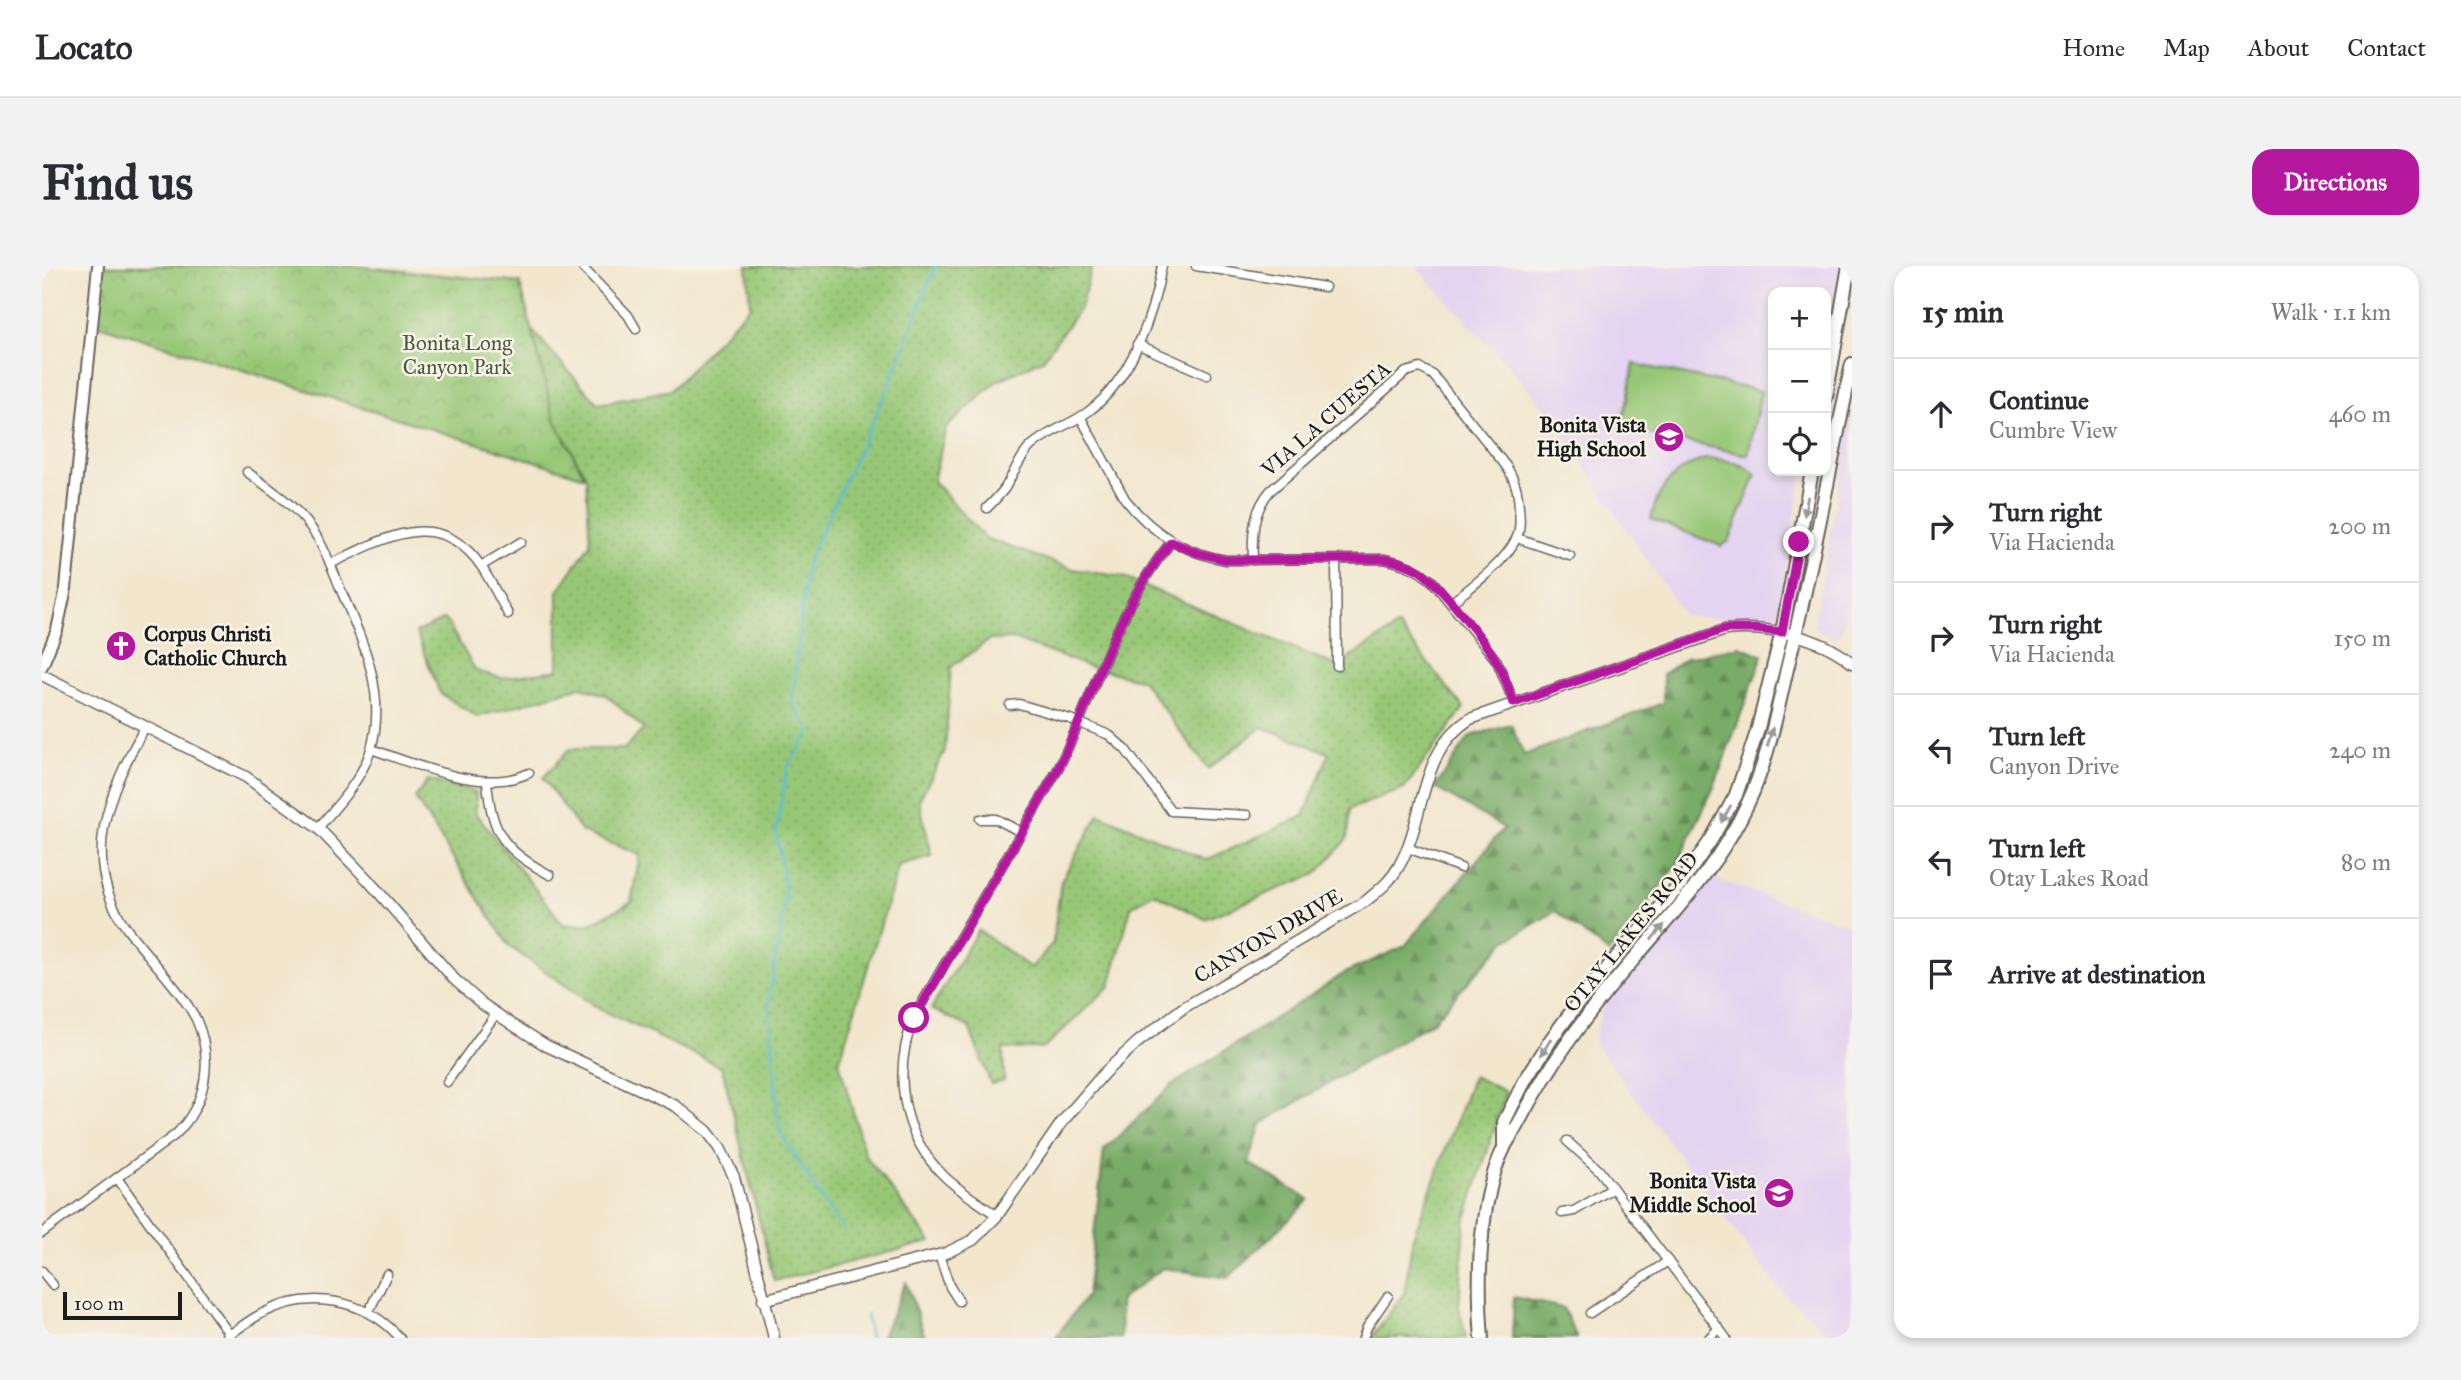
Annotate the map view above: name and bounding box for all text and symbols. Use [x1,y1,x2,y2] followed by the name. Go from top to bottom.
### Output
[35,28,133,68] text: Locato
[2062,33,2125,63] text: Home
[2163,33,2210,63] text: Map
[2248,33,2309,63] text: About
[2347,33,2426,63] text: Contact
[2252,149,2419,215] button: Directions
[42,153,193,212] text: Find us
[1768,287,1831,476] map controls
[1768,287,1831,350] button: +
[1922,294,2004,330] text: 15 min
[2271,298,2391,326] text: Walk · 1.1 km
[402,330,512,380] park label: Bonita Long Canyon Park
[1768,350,1831,413] button: −
[1255,356,1396,483] street label: VIA LA CUESTA
[1989,384,2089,416] text: Continue
[1922,395,1960,433] icon: ahead
[2329,400,2391,428] text: 460 m
[1536,412,1647,462] place label: Bonita Vista High School
[1768,413,1831,476] button: locate
[1989,416,2117,444] text: Cumbre View
[1652,420,1686,454] school or university icon: Bonita Vista High School
[1800,495,1811,517] one-way arrow
[1989,496,2102,528] text: Turn right
[1922,507,1960,545] icon: right
[2329,512,2391,540] text: 200 m
[1783,526,1814,557] route end
[1989,528,2115,556] text: Via Hacienda
[1989,608,2102,640] text: Turn right
[1922,619,1960,657] icon: right
[144,621,287,671] place label: Corpus Christi Catholic Church
[2334,624,2391,652] text: 150 m
[104,629,138,663] church icon: Corpus Christi Catholic Church
[1989,640,2115,668] text: Via Hacienda
[1989,720,2085,752] text: Turn left
[1765,726,1776,748] one-way arrow
[1922,731,1960,769] icon: left
[2329,736,2391,764] text: 240 m
[1989,752,2119,780] text: Canyon Drive
[1720,804,1732,823] one-way arrow
[1989,832,2085,864] text: Turn left
[1922,843,1960,881] icon: left
[1558,846,1704,1018] street label: OTAY LAKES ROAD
[2341,848,2391,876] text: 80 m
[1989,864,2149,892] text: Otay Lakes Road
[1189,883,1347,989] street label: CANYON DRIVE
[1650,923,1666,941] one-way arrow
[1922,955,1960,993] icon: arrive
[1989,958,2206,990] text: Arrive at destination
[898,1002,929,1033] route start
[1540,1037,1553,1056] one-way arrow
[1629,1168,1757,1218] place label: Bonita Vista Middle School
[1762,1176,1796,1210] school or university icon: Bonita Vista Middle School
[63,1289,182,1321] scale bar
[74,1292,124,1315] text: 100 m

